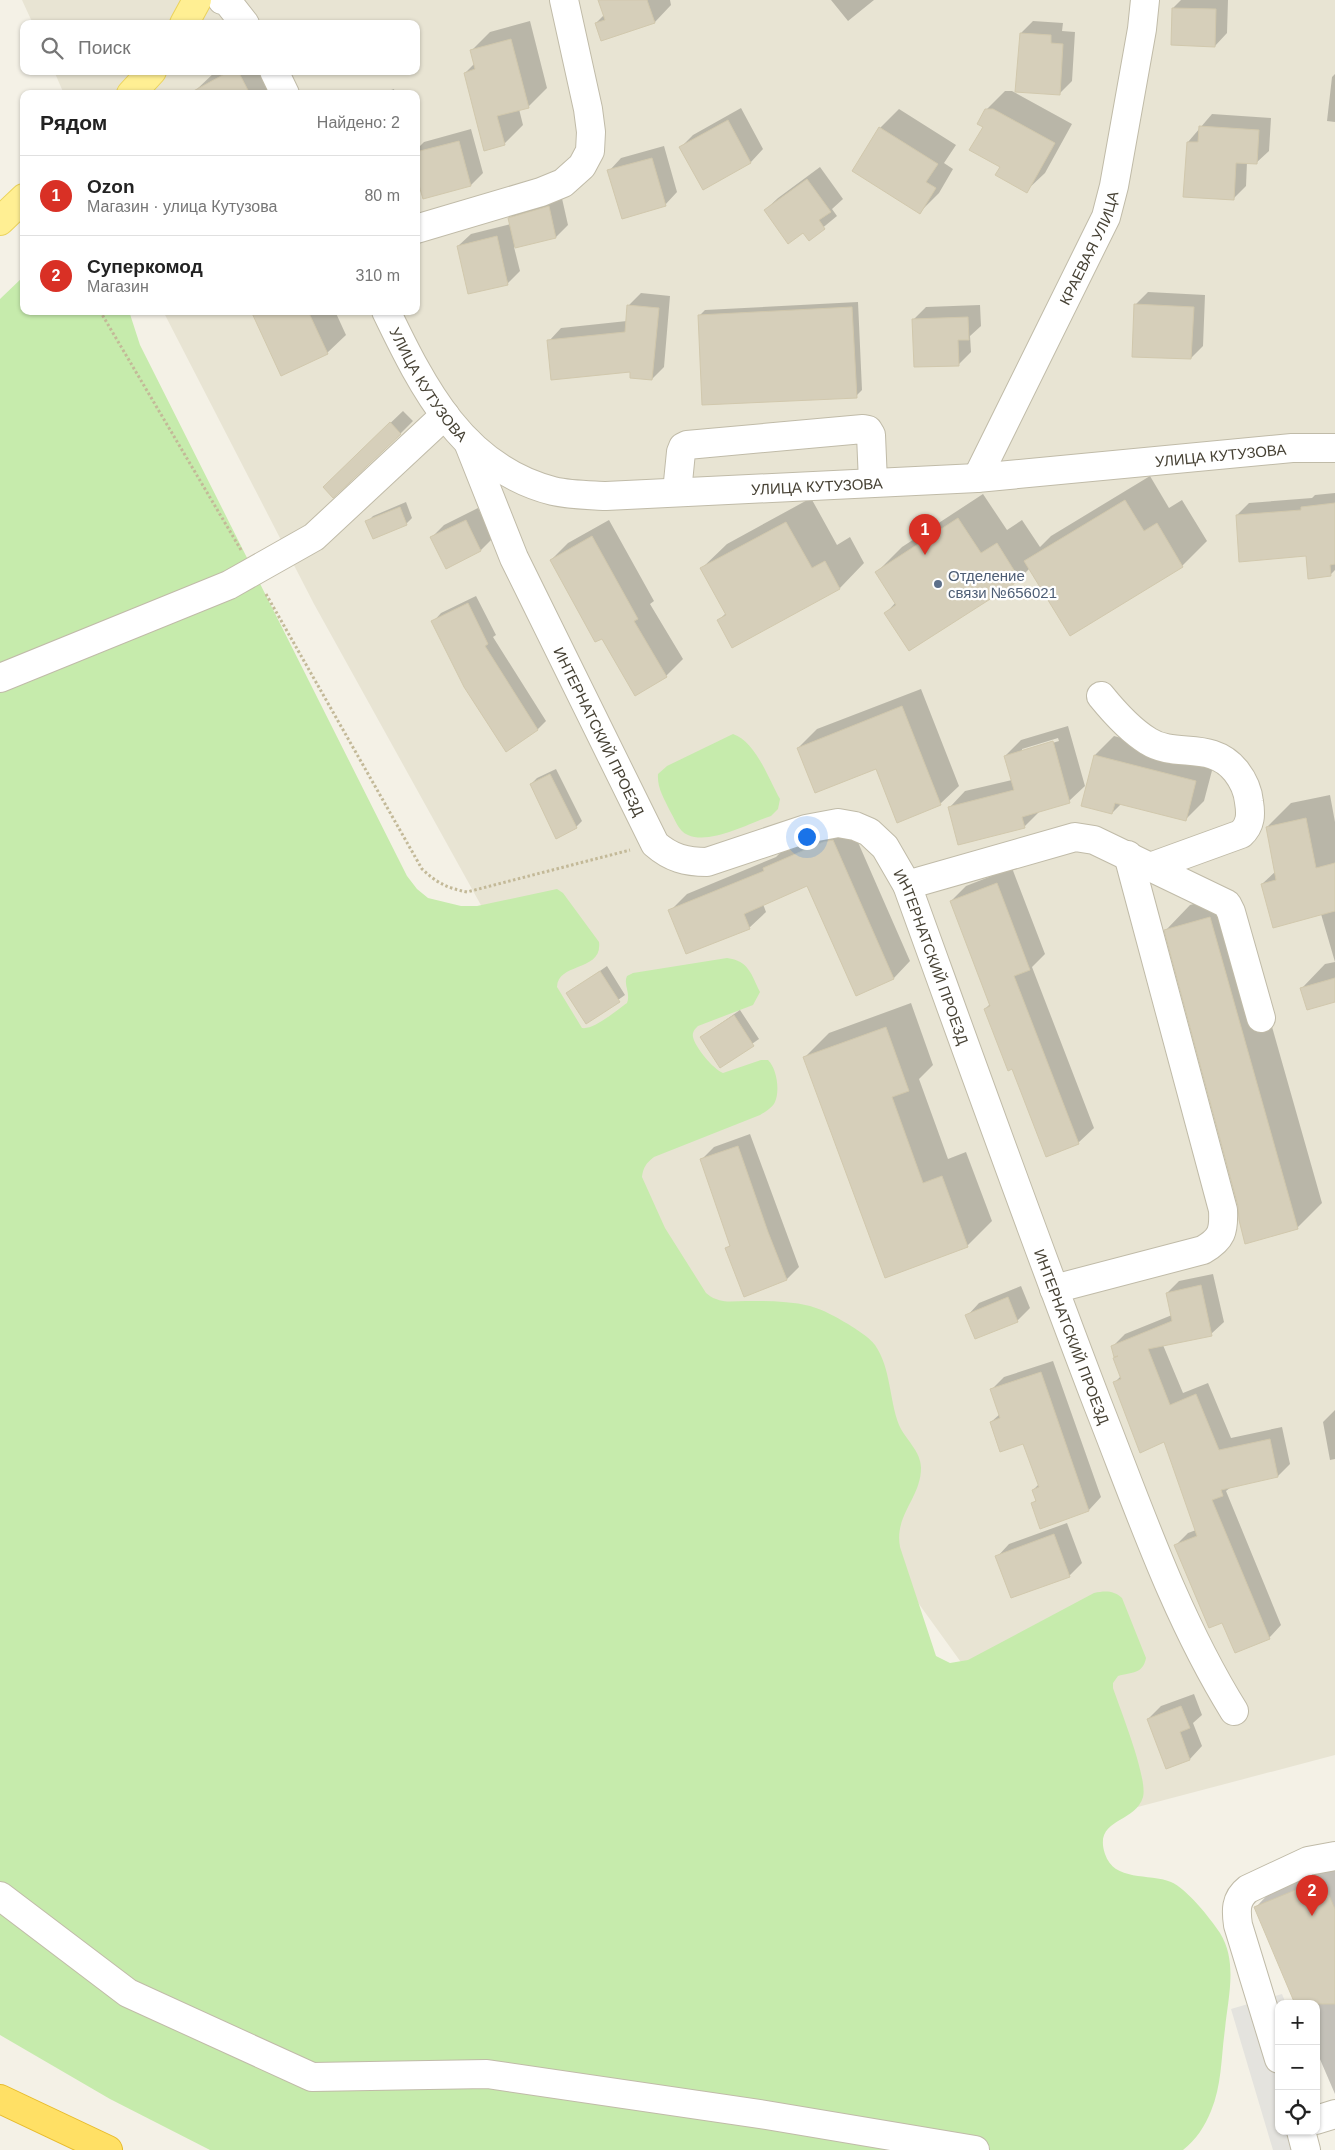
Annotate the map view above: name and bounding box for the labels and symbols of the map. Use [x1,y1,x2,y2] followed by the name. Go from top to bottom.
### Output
[1056,189,1121,307] street label: КРАЕВАЯ УЛИЦА
[387,324,471,445] street label: УЛИЦА КУТУЗОВА
[1154,440,1287,470] street label: УЛИЦА КУТУЗОВА
[751,474,883,497] street label: УЛИЦА КУТУЗОВА
[909,514,941,555] pin: 1
[948,567,1057,601] place label: Отделение связи №656021
[932,578,944,590] marker: Отделение связи №656021
[551,644,648,819] street label: ИНТЕРНАТСКИЙ ПРОЕЗД
[794,824,820,850] your location
[891,866,972,1047] street label: ИНТЕРНАТСКИЙ ПРОЕЗД
[1031,1246,1113,1426] street label: ИНТЕРНАТСКИЙ ПРОЕЗД
[1296,1875,1328,1916] pin: 2

